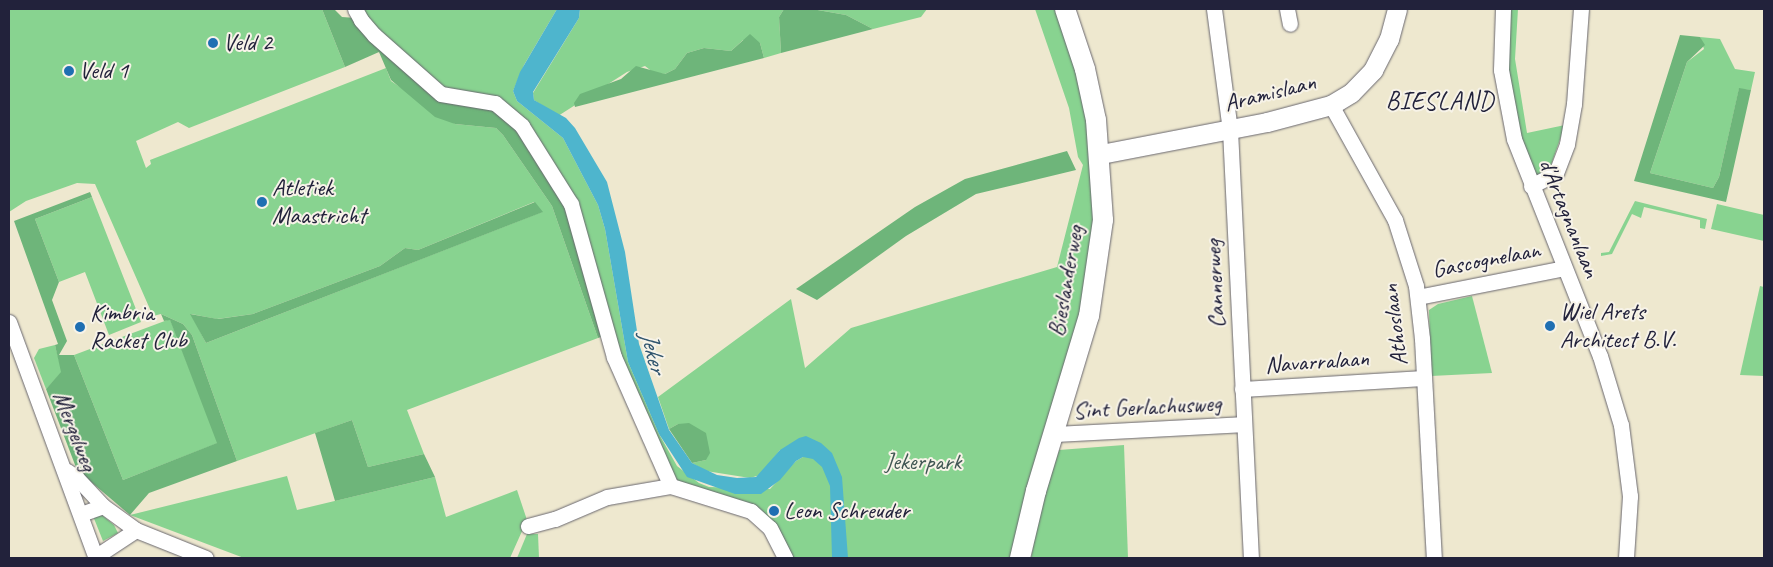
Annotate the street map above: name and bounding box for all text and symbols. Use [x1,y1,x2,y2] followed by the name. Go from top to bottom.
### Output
[223,29,272,57] place label: Veld 2
[207,37,219,49] marker: Veld 2
[79,57,128,85] place label: Veld 1
[63,65,75,77] marker: Veld 1
[1221,68,1319,118] street label: Aramislaan
[1385,86,1495,116] district label: BIESLAND
[1532,154,1606,282] street label: d'Artagnanlaan
[272,174,366,230] place label: Atletiek Maastricht
[256,196,268,208] marker: Atletiek Maastricht
[1042,223,1090,339] street label: Bieslanderweg
[1430,235,1542,285] street label: Gascognelaan
[1198,239,1232,329] street label: Cannerweg
[1376,283,1414,367] street label: Athoslaan
[1560,298,1676,354] place label: Wiel Arets Architect B.V.
[90,299,187,355] place label: Kimbria Racket Club
[1544,320,1556,332] marker: Wiel Arets Architect B.V.
[74,321,86,333] marker: Kimbria Racket Club
[633,328,673,376] water label: Jeker
[1264,344,1370,380] street label: Navarralaan
[47,387,103,475] street label: Mergelweg
[1072,389,1222,425] street label: Sint Gerlachusweg
[885,448,961,476] park label: Jekerpark
[784,497,909,525] place label: Leon Schreuder
[768,505,780,517] marker: Leon Schreuder

